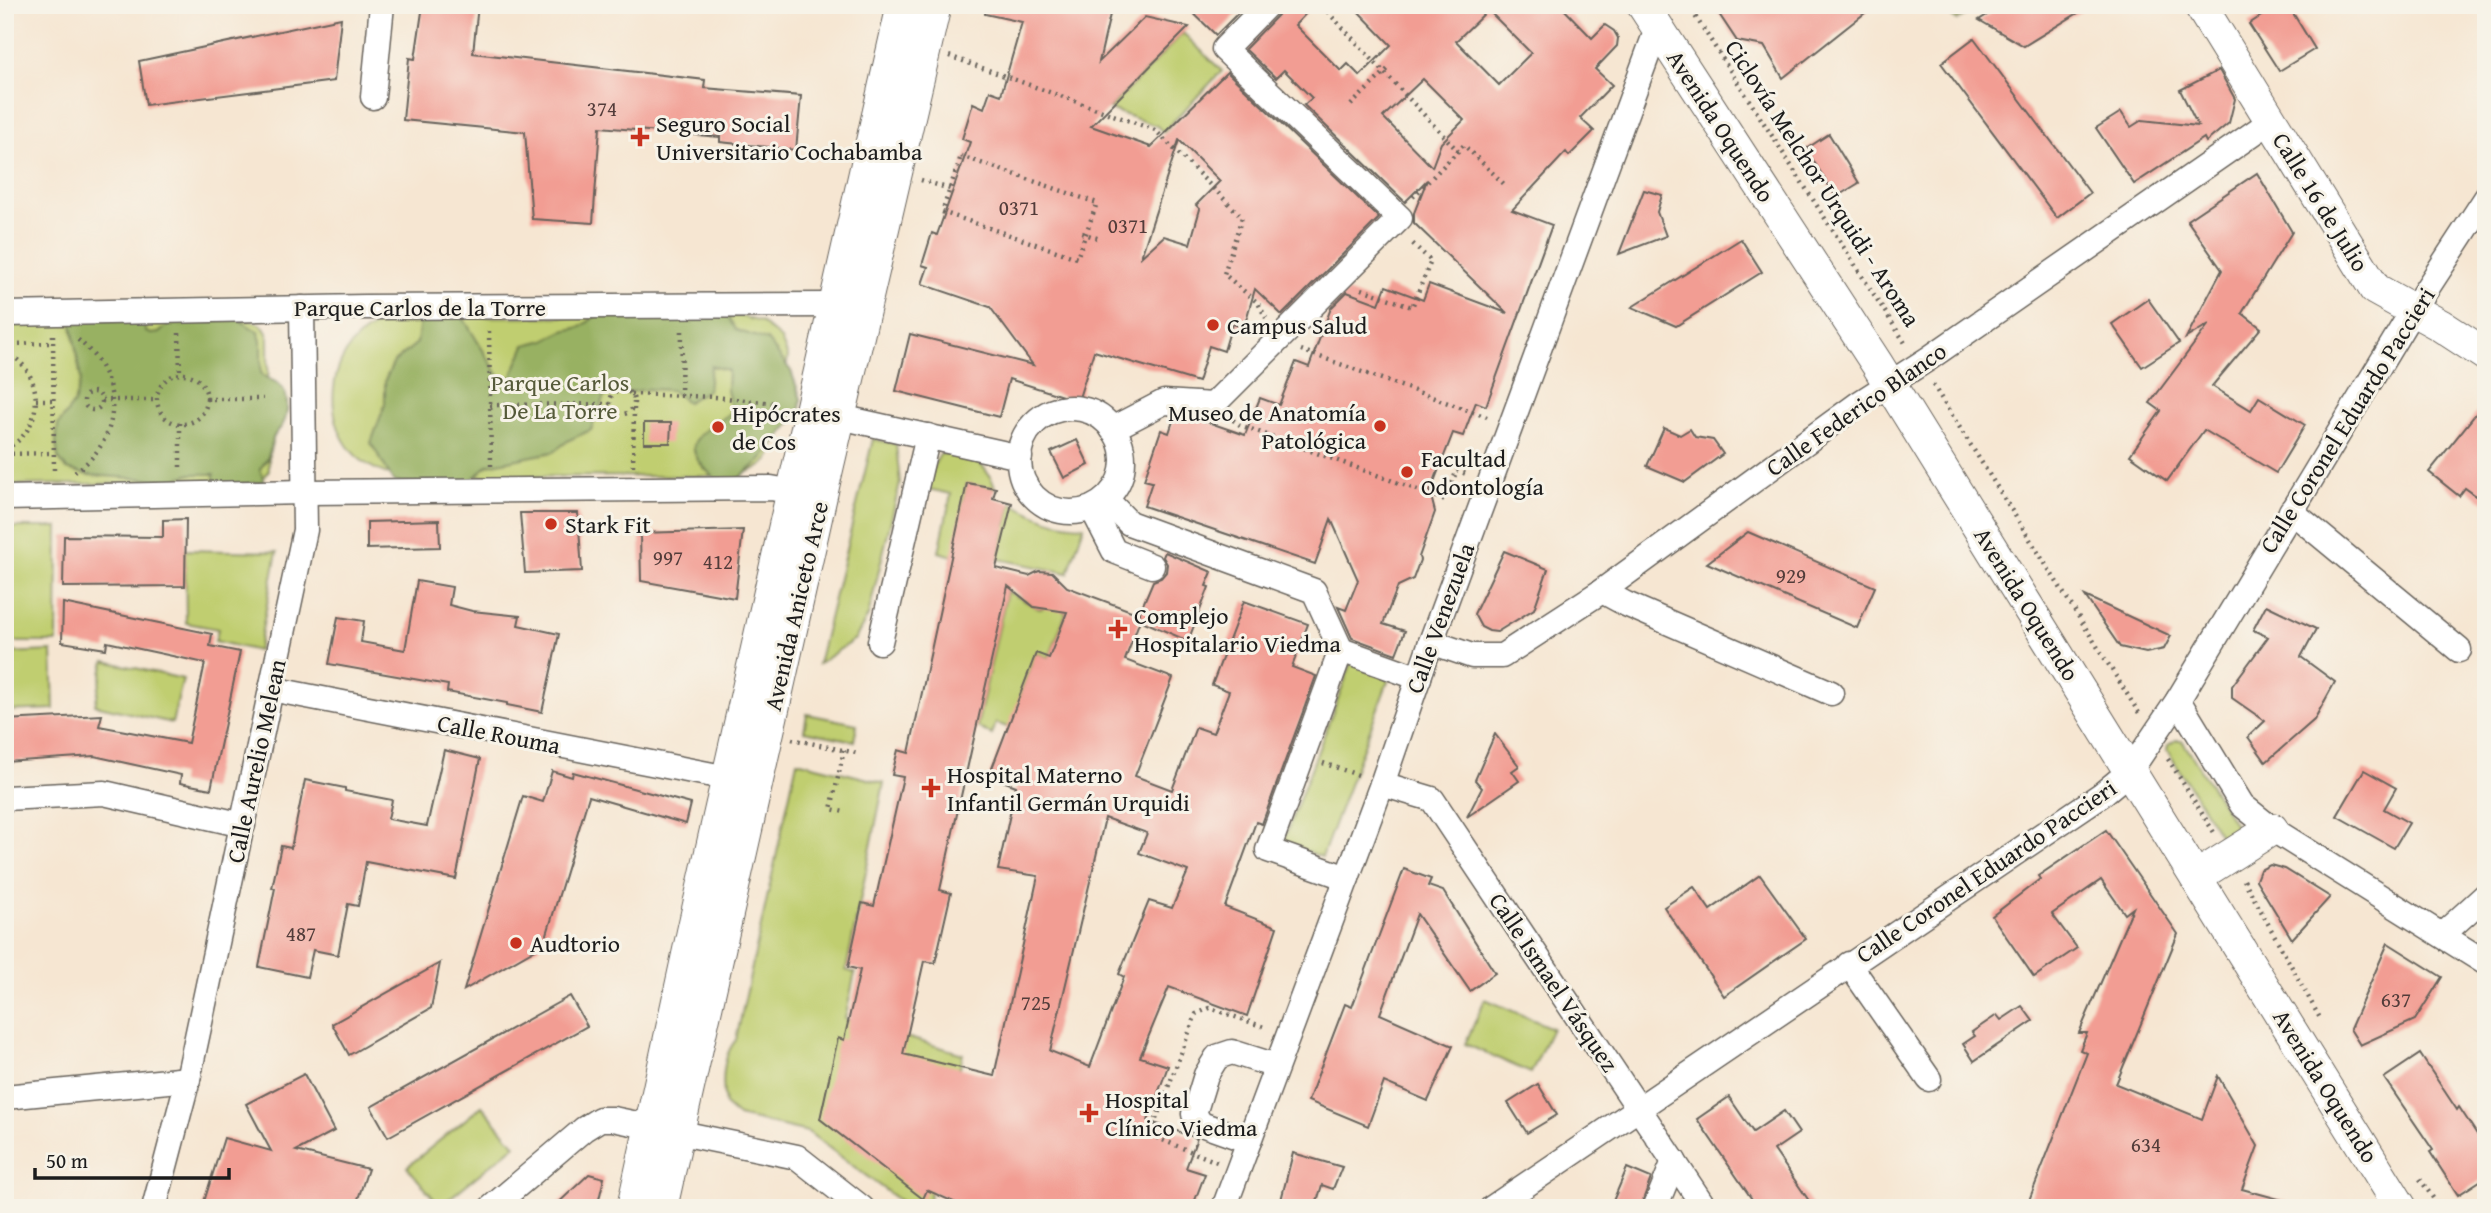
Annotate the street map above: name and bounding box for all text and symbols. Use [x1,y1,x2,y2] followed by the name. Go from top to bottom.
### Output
[1717,33,1930,334] street label: Ciclovía Melchor Urquidi - Aroma
[1658,43,1784,209] street label: Avenida Oquendo
[587,93,617,124] house number: 374
[656,106,923,169] place label: Seguro Social Universitario Cochabamba
[2264,126,2378,278] street label: Calle 16 de Julio
[630,127,650,147] marker: Seguro Social Universitario Cochabamba
[999,192,1039,223] house number: 0371
[1108,210,1148,241] house number: 0371
[2251,280,2443,560] street label: Calle Coronel Eduardo Paccieri
[294,290,546,325] street label: Parque Carlos de la Torre
[1227,308,1368,343] place label: Campus Salud
[1205,317,1221,333] marker: Campus Salud
[1759,333,1953,485] street label: Calle Federico Blanco
[491,365,629,428] park label: Parque Carlos De La Torre
[1168,395,1367,458] place label: Museo de Anatomía Patológica
[732,396,841,459] place label: Hipócrates de Cos
[1372,418,1388,434] marker: Museo de Anatomía Patológica
[710,419,726,435] marker: Hipócrates de Cos
[1421,441,1544,504] place label: Facultad Odontología
[1399,464,1415,480] marker: Facultad Odontología
[755,498,837,714] street label: Avenida Aniceto Arce
[565,507,651,542] place label: Stark Fit
[543,516,559,532] marker: Stark Fit
[1966,520,2088,688] street label: Avenida Oquendo
[1397,537,1484,698] street label: Calle Venezuela
[653,542,683,573] house number: 997
[703,546,733,577] house number: 412
[1776,560,1806,591] house number: 929
[1134,598,1342,661] place label: Complejo Hospitalario Viedma
[1108,619,1128,639] marker: Complejo Hospitalario Viedma
[217,655,295,866] street label: Calle Aurelio Melean
[435,705,564,763] street label: Calle Rouma
[947,757,1190,820] place label: Hospital Materno Infantil Germán Urquidi
[1849,770,2124,972] street label: Calle Coronel Eduardo Paccieri
[921,778,941,798] marker: Hospital Materno Infantil Germán Urquidi
[1481,885,1627,1079] street label: Calle Ismael Vásquez
[286,918,316,949] house number: 487
[530,926,620,961] place label: Audtorio
[508,935,524,951] marker: Audtorio
[2381,984,2411,1015] house number: 637
[1021,987,1051,1018] house number: 725
[2265,1002,2387,1170] street label: Avenida Oquendo
[1105,1082,1258,1145] place label: Hospital Clínico Viedma
[1079,1103,1099,1123] marker: Hospital Clínico Viedma
[2131,1129,2161,1160] house number: 634
[35,1136,229,1180] scale bar
[46,1145,88,1176] text: 50 m

